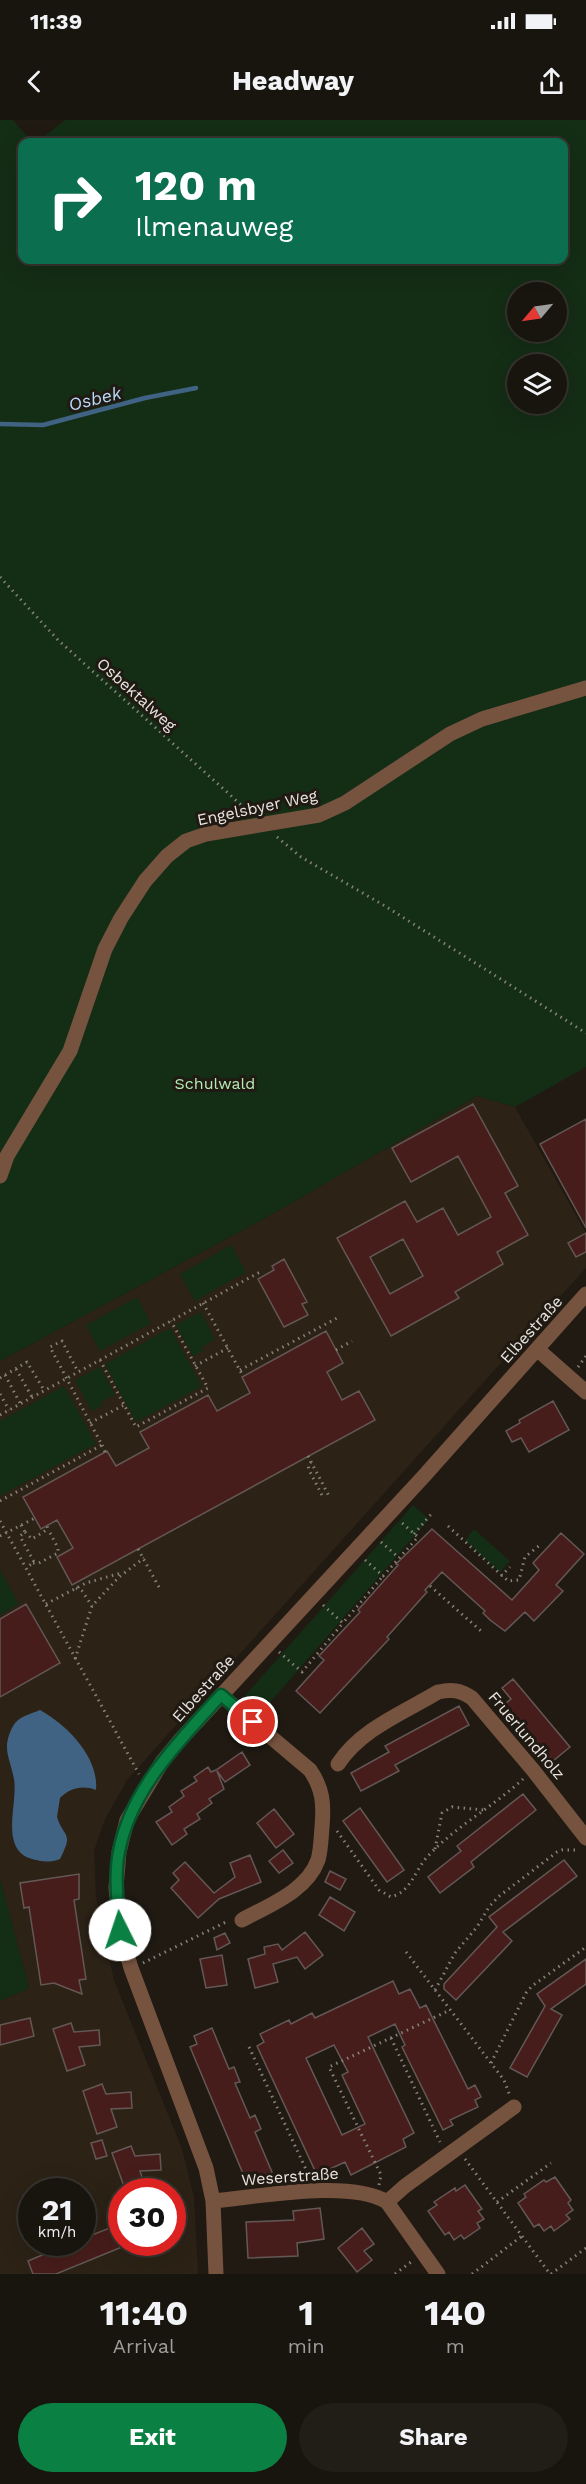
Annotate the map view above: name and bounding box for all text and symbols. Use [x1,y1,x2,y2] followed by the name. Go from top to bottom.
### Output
[30,9,82,34] text: 11:39
[18,65,51,98] icon: back
[232,65,354,97] text: Headway
[535,65,568,98] icon: share
[135,161,257,210] text: 120 m
[36,162,114,240] icon: right
[135,211,293,243] text: Ilmenauweg
[507,282,567,342] north arrow
[507,282,567,414] map controls
[507,354,567,414] button: layers
[66,382,125,415] water label: Osbek
[93,654,181,735] street label: Osbektalweg
[195,785,319,829] street label: Engelsbyer Weg
[175,1074,255,1093] park label: Schulwald
[496,1292,567,1367] street label: Elbestraße
[168,1651,239,1726] street label: Elbestraße
[484,1687,569,1783] street label: Fruerlundholz
[227,1696,278,1747] pin
[236,1705,269,1738] icon: arrive
[88,1898,152,1962] position arrow
[241,2164,339,2189] street label: Weserstraße
[108,2178,186,2256] speed limit sign: 30
[42,2192,72,2227] text: 21
[38,2223,76,2241] text: km/h
[100,2292,188,2334] text: 11:40
[298,2292,314,2334] text: 1
[424,2292,486,2334] text: 140
[113,2334,175,2358] text: Arrival
[288,2334,325,2358] text: min
[446,2334,465,2358] text: m
[18,2403,287,2472] button: Exit
[299,2403,568,2472] button: Share

